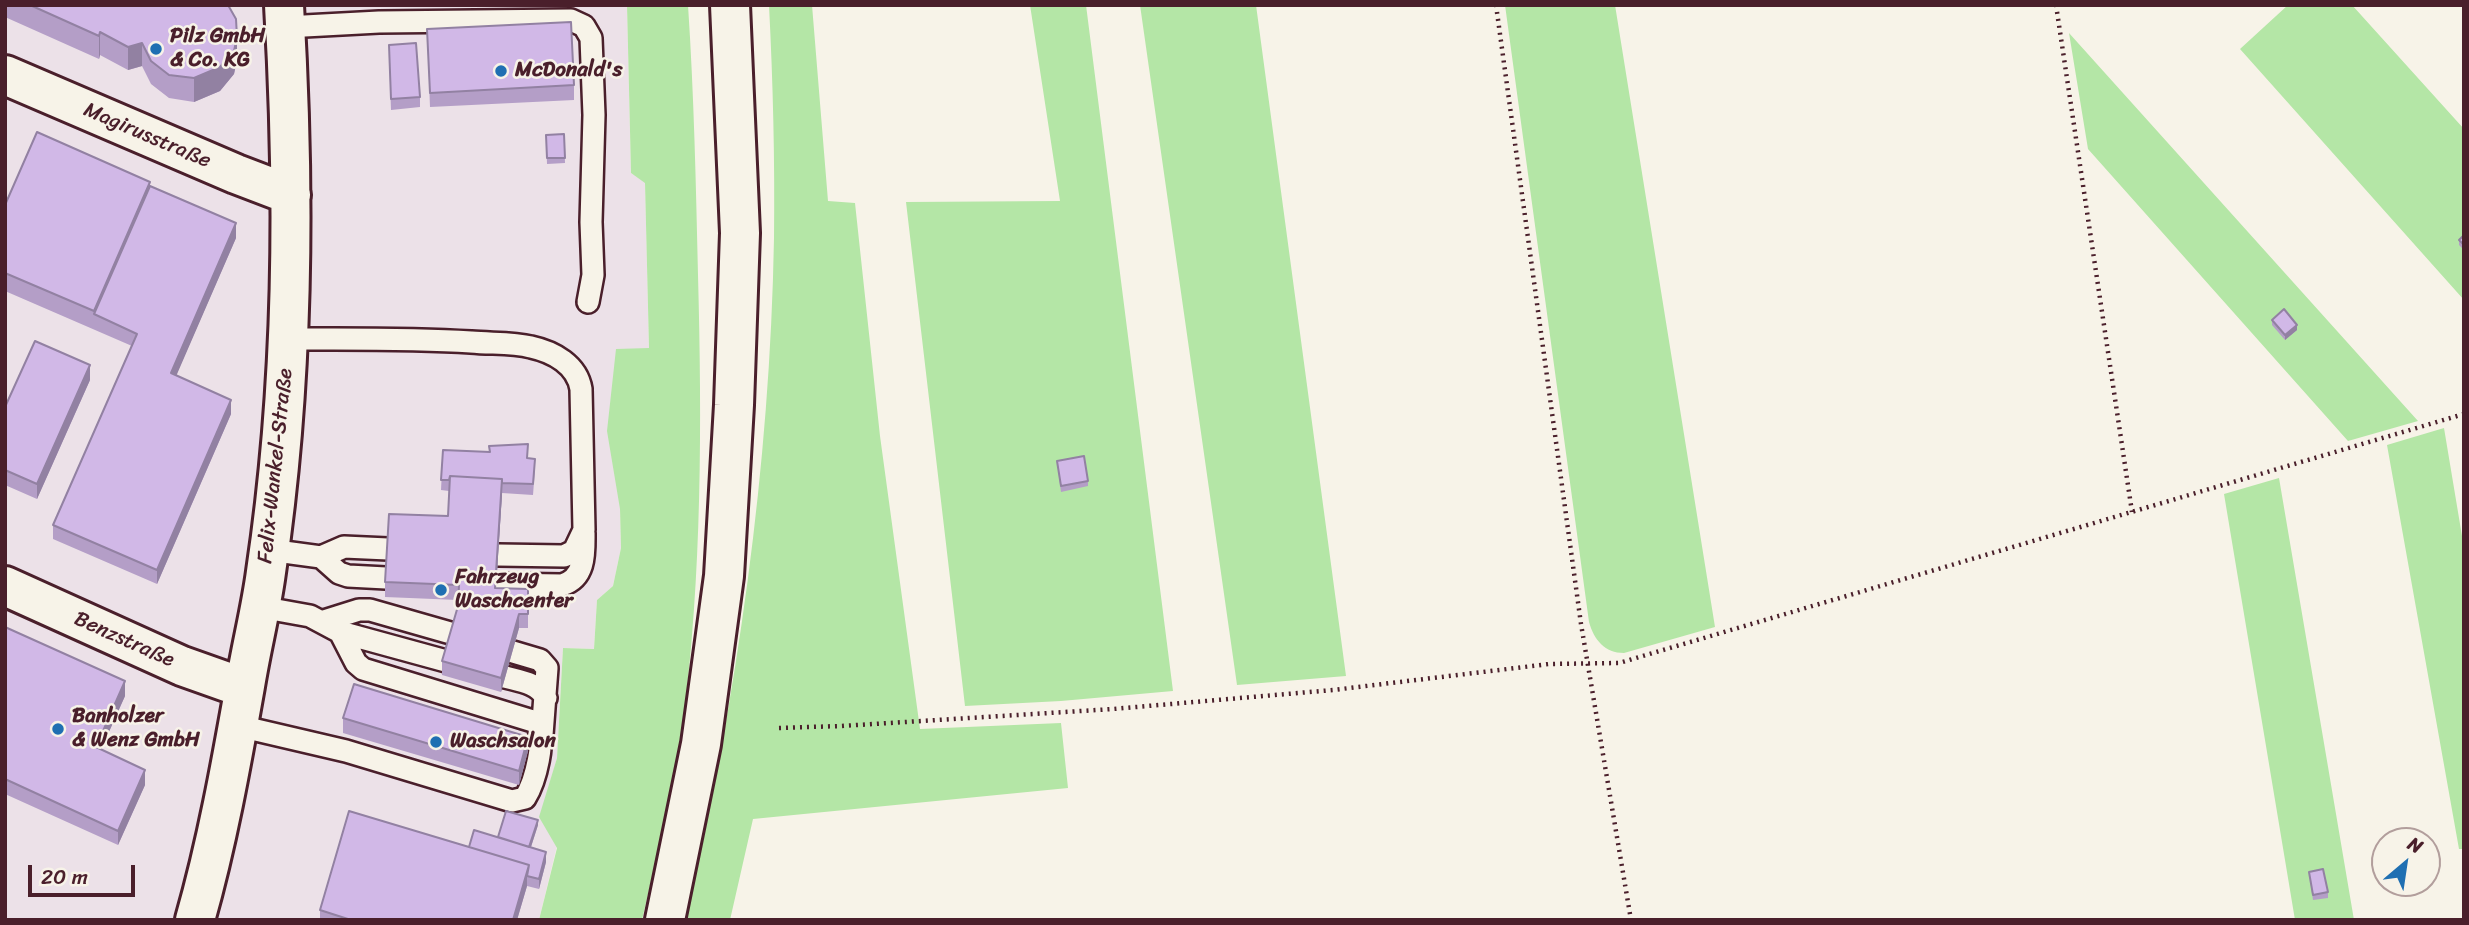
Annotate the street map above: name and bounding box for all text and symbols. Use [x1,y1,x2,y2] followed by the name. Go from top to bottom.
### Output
[170,24,265,74] place label: Pilz GmbH & Co. KG
[148,41,164,57] marker: Pilz GmbH & Co. KG
[515,58,622,84] place label: McDonald's
[493,63,509,79] marker: McDonald's
[80,98,214,174] street label: Magirusstraße
[253,367,299,565] street label: Felix-Wankel-Straße
[455,565,573,615] place label: Fahrzeug Waschcenter
[433,582,449,598] marker: Fahrzeug Waschcenter
[70,607,178,673] street label: Benzstraße
[72,704,200,754] place label: Banholzer & Wenz GmbH
[50,721,66,737] marker: Banholzer & Wenz GmbH
[450,729,556,755] place label: Waschsalon
[428,734,444,750] marker: Waschsalon
[2371,827,2441,897] north arrow
[2402,827,2429,863] text: N
[32,852,138,896] scale bar
[41,858,88,896] text: 20 m

